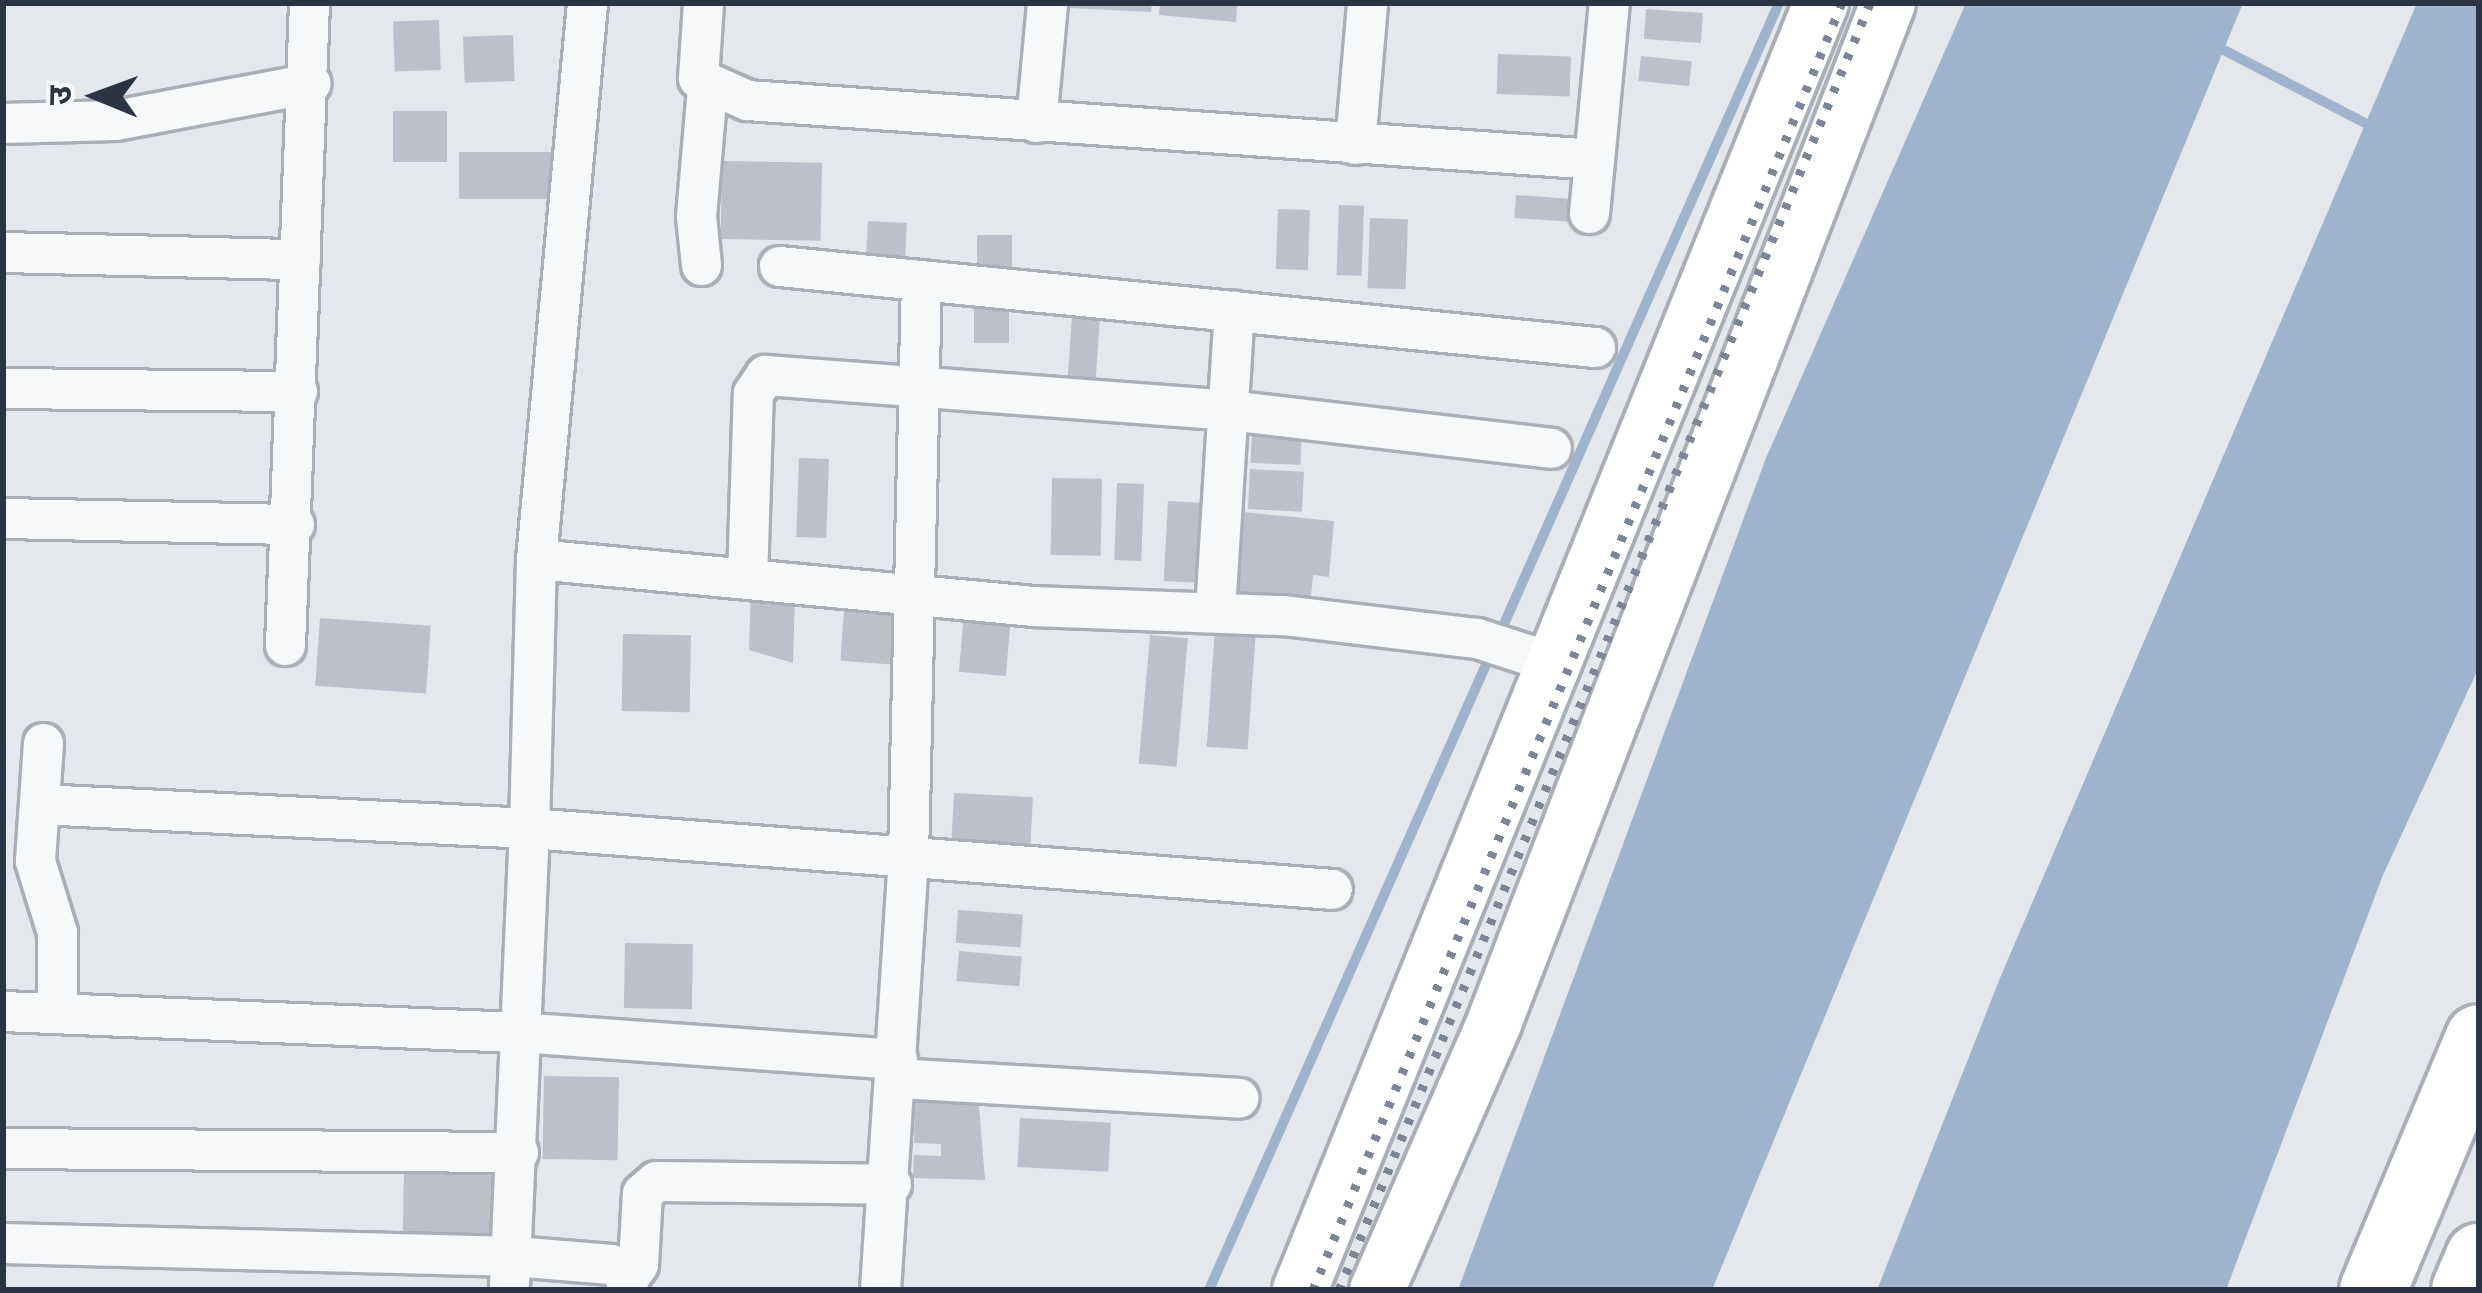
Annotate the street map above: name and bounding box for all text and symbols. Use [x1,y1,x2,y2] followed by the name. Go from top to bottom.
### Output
[36,36,156,156] north arrow
[36,85,83,105] text: उ

